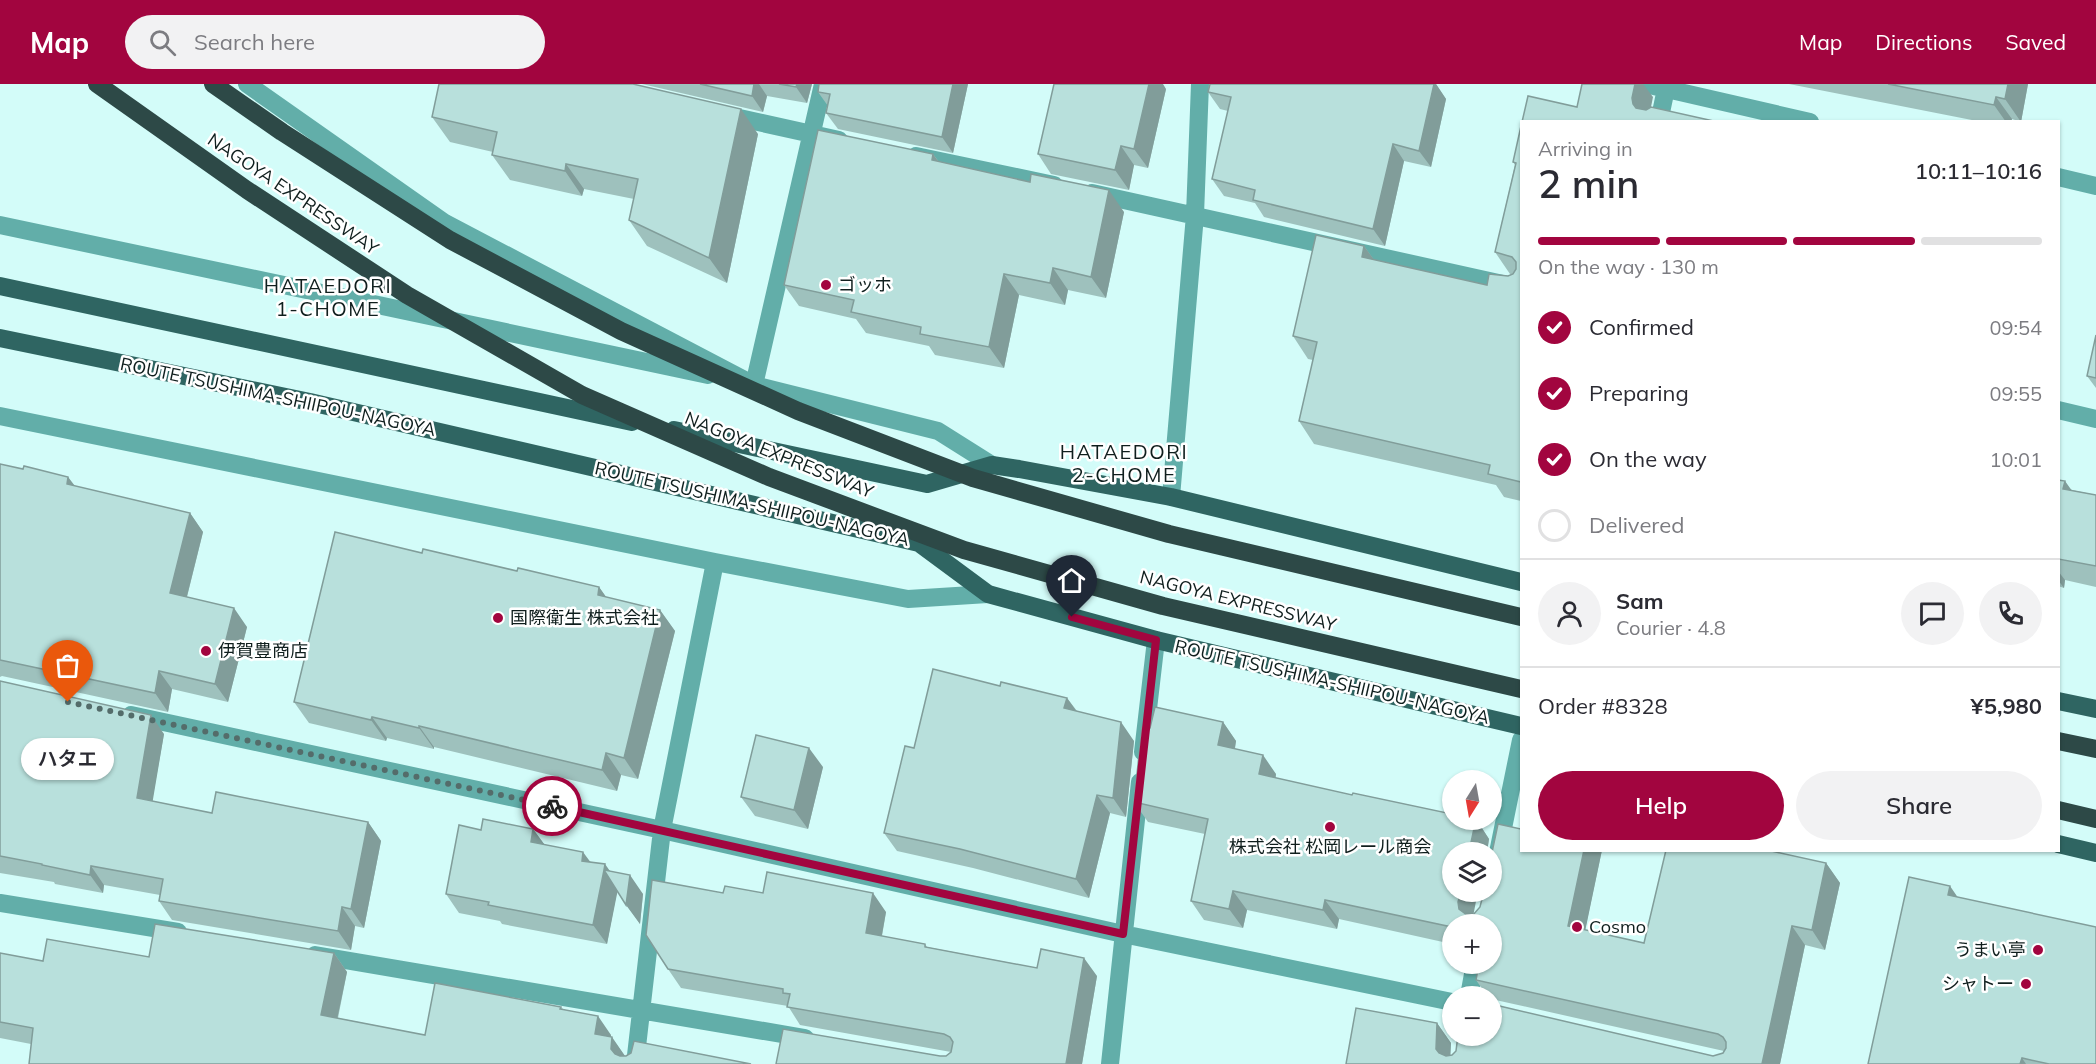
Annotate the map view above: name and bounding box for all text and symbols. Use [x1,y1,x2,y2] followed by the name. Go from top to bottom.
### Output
[125,15,545,69] search box
[30,25,89,60] text: Map
[146,26,179,59] icon: search
[194,28,315,56] text: Search here
[1799,29,1842,55] text: Map
[1875,29,1972,55] text: Directions
[2005,29,2066,55] text: Saved
[203,128,384,260] street label: NAGOYA EXPRESSWAY
[1538,136,1633,161] text: Arriving in
[1915,157,2042,185] text: 10:11–10:16
[1538,159,1639,208] text: 2 min
[1538,254,1719,279] text: On the way · 130 m
[264,273,392,321] district label: HATAEDORI 1-CHOME
[838,273,892,296] place label: ゴッホ
[819,278,833,292] marker: ゴッホ
[1538,311,1571,344] icon: check
[1589,313,1694,341] text: Confirmed
[1989,315,2042,340] text: 09:54
[118,352,438,441] street label: ROUTE TSUSHIMA-SHIIPOU-NAGOYA
[1538,377,1571,410] icon: check
[1589,379,1689,407] text: Preparing
[1989,381,2042,406] text: 09:55
[682,406,878,503] street label: NAGOYA EXPRESSWAY
[1060,439,1188,487] district label: HATAEDORI 2-CHOME
[1538,443,1571,476] icon: check
[1589,445,1707,473] text: On the way
[1989,447,2042,472] text: 10:01
[593,456,912,551] street label: ROUTE TSUSHIMA-SHIIPOU-NAGOYA
[1589,511,1684,539] text: Delivered
[1046,555,1097,617] pin
[1055,564,1088,597] icon: home
[1138,565,1340,636] street label: NAGOYA EXPRESSWAY
[1538,582,1601,645] button: person
[1901,582,1964,645] button: chat
[1979,582,2042,645] button: phone
[1616,587,1664,615] text: Sam
[510,606,659,629] place label: 国際衛生 株式会社
[491,611,505,625] marker: 国際衛生 株式会社
[1616,615,1726,640] text: Courier · 4.8
[1173,634,1492,729] street label: ROUTE TSUSHIMA-SHIIPOU-NAGOYA
[218,639,308,662] place label: 伊賀豊商店
[42,640,93,702] pin
[199,644,213,658] marker: 伊賀豊商店
[51,649,84,682] icon: bag
[1538,692,1668,720] text: Order #8328
[1971,692,2042,720] text: ¥5,980
[22,738,115,780] callout: ハタエ
[38,746,98,771] text: ハタエ
[1442,770,1502,830] north arrow
[1442,770,1502,1046] map controls
[1538,771,1784,840] button: Help
[1796,771,2042,840] button: Share
[522,776,582,836] courier
[536,790,569,823] icon: bike
[1323,820,1337,834] marker: 株式会社 松岡レール商会
[1229,835,1431,858] place label: 株式会社 松岡レール商会
[1442,842,1502,902] button: layers
[1442,914,1502,974] button: +
[1589,915,1646,938] place label: Cosmo
[1570,920,1584,934] marker: Cosmo
[1954,938,2026,961] place label: うまい亭
[2031,943,2045,957] marker: うまい亭
[1942,972,2014,995] place label: シャトー
[2019,977,2033,991] marker: シャトー
[1442,986,1502,1046] button: −

